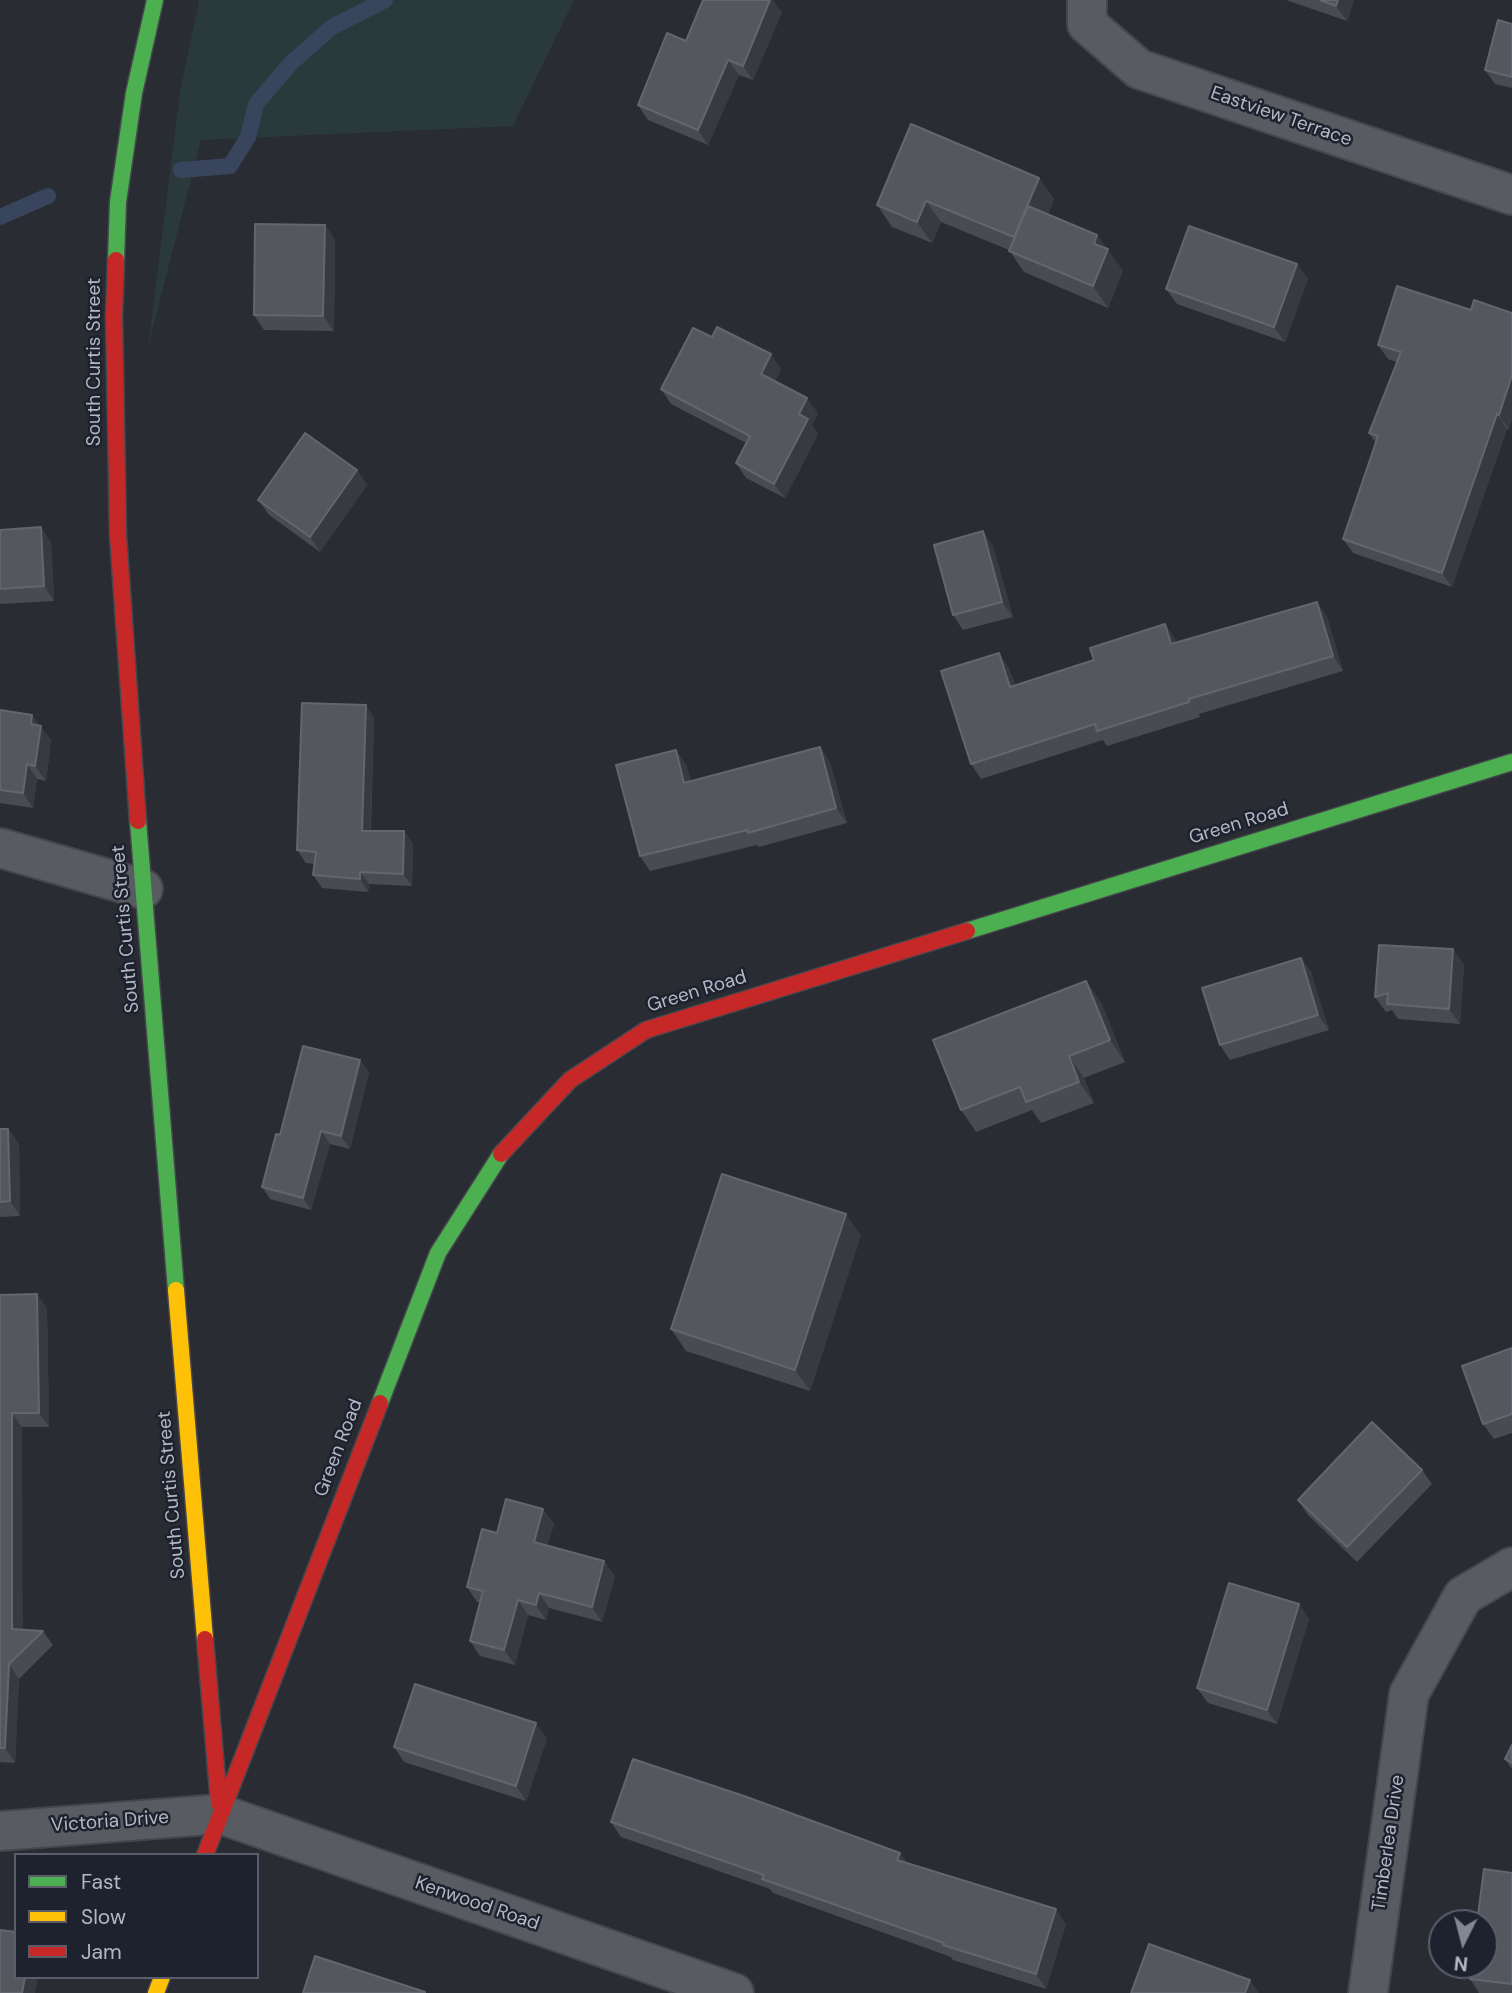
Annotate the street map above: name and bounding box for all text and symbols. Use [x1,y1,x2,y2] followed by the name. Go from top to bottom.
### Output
[1207,82,1355,152] street label: Eastview Terrace
[84,278,106,446] street label: South Curtis Street
[1186,798,1292,850] street label: Green Road
[107,844,145,1014] street label: South Curtis Street
[644,966,750,1018] street label: Green Road
[310,1396,368,1500] street label: Green Road
[153,1410,191,1580] street label: South Curtis Street
[1368,1773,1410,1913] street label: Timberlea Drive
[50,1807,170,1837] street label: Victoria Drive
[14,1853,259,1979] legend
[81,1868,121,1896] text: Fast
[412,1872,542,1936] street label: Kenwood Road
[81,1903,126,1931] text: Slow
[1428,1909,1498,1979] north arrow
[81,1938,122,1966] text: Jam
[1453,1950,1469,1977] text: N

